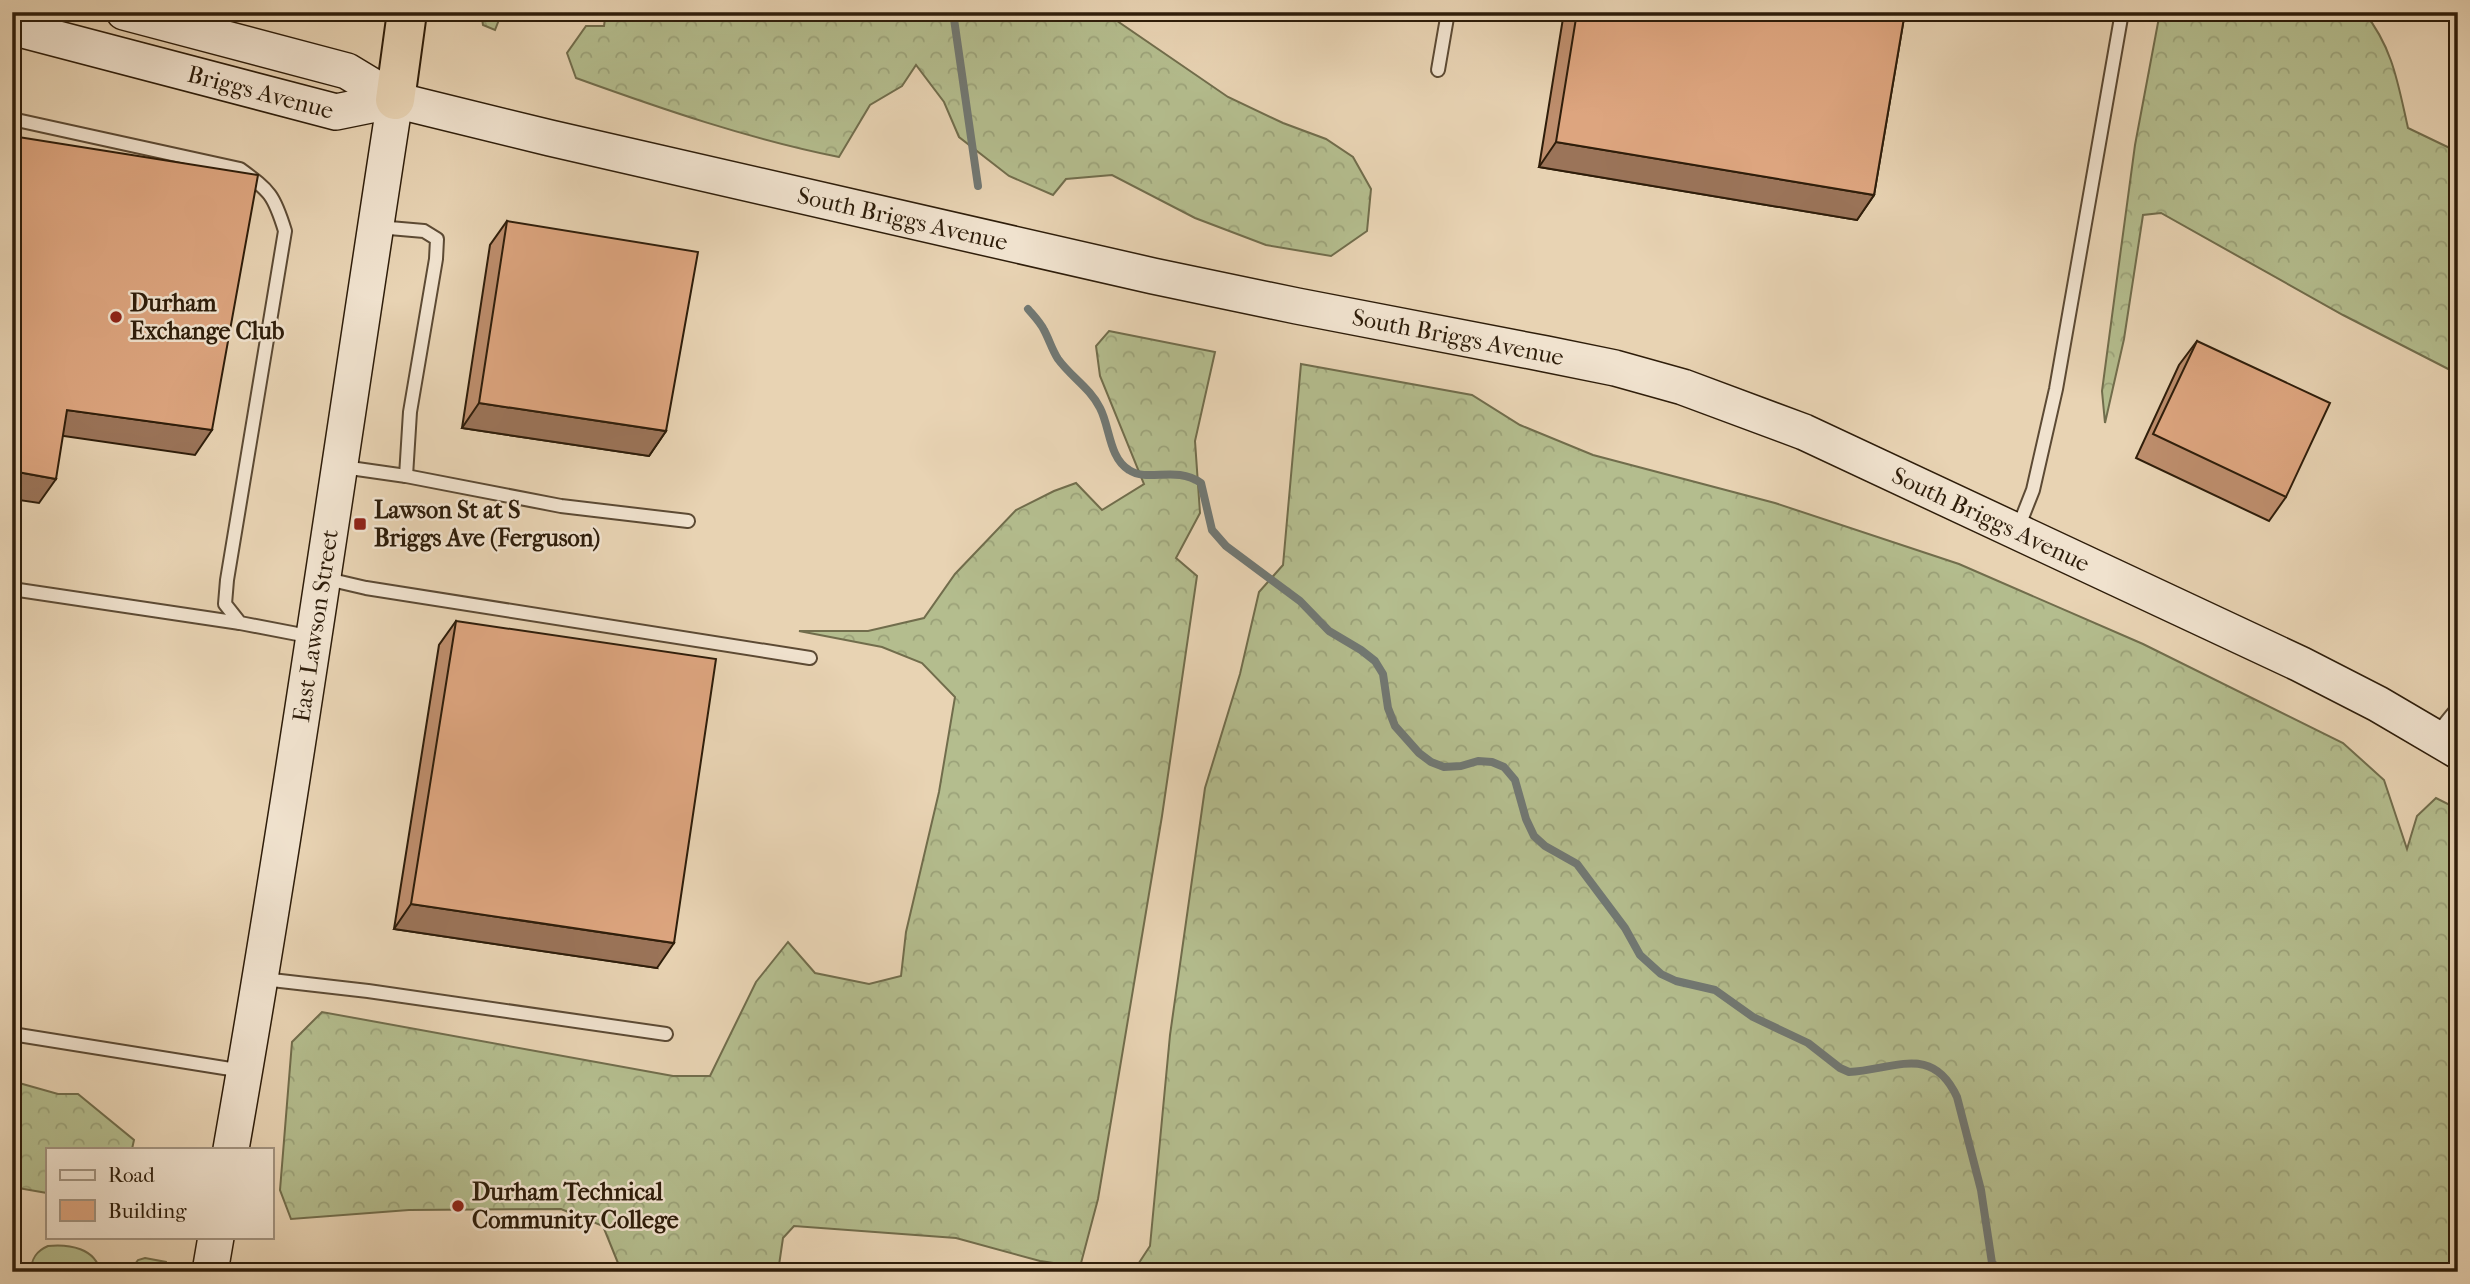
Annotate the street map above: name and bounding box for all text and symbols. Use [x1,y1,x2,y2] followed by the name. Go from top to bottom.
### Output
[184,60,337,125] street label: Briggs Avenue
[795,181,1011,256] street label: South Briggs Avenue
[130,289,285,345] place label: Durham Exchange Club
[1350,303,1566,371] street label: South Briggs Avenue
[108,309,124,325] marker: Durham Exchange Club
[1887,461,2094,578] street label: South Briggs Avenue
[374,496,600,552] place label: Lawson St at S Briggs Ave (Ferguson)
[352,516,368,532] marker: Lawson St at S Briggs Ave (Ferguson)
[287,527,344,724] street label: East Lawson Street
[46,1148,273,1238] legend
[108,1163,155,1187] text: Road
[472,1178,679,1234] place label: Durham Technical Community College
[450,1198,466,1214] marker: Durham Technical Community College
[108,1199,187,1223] text: Building

